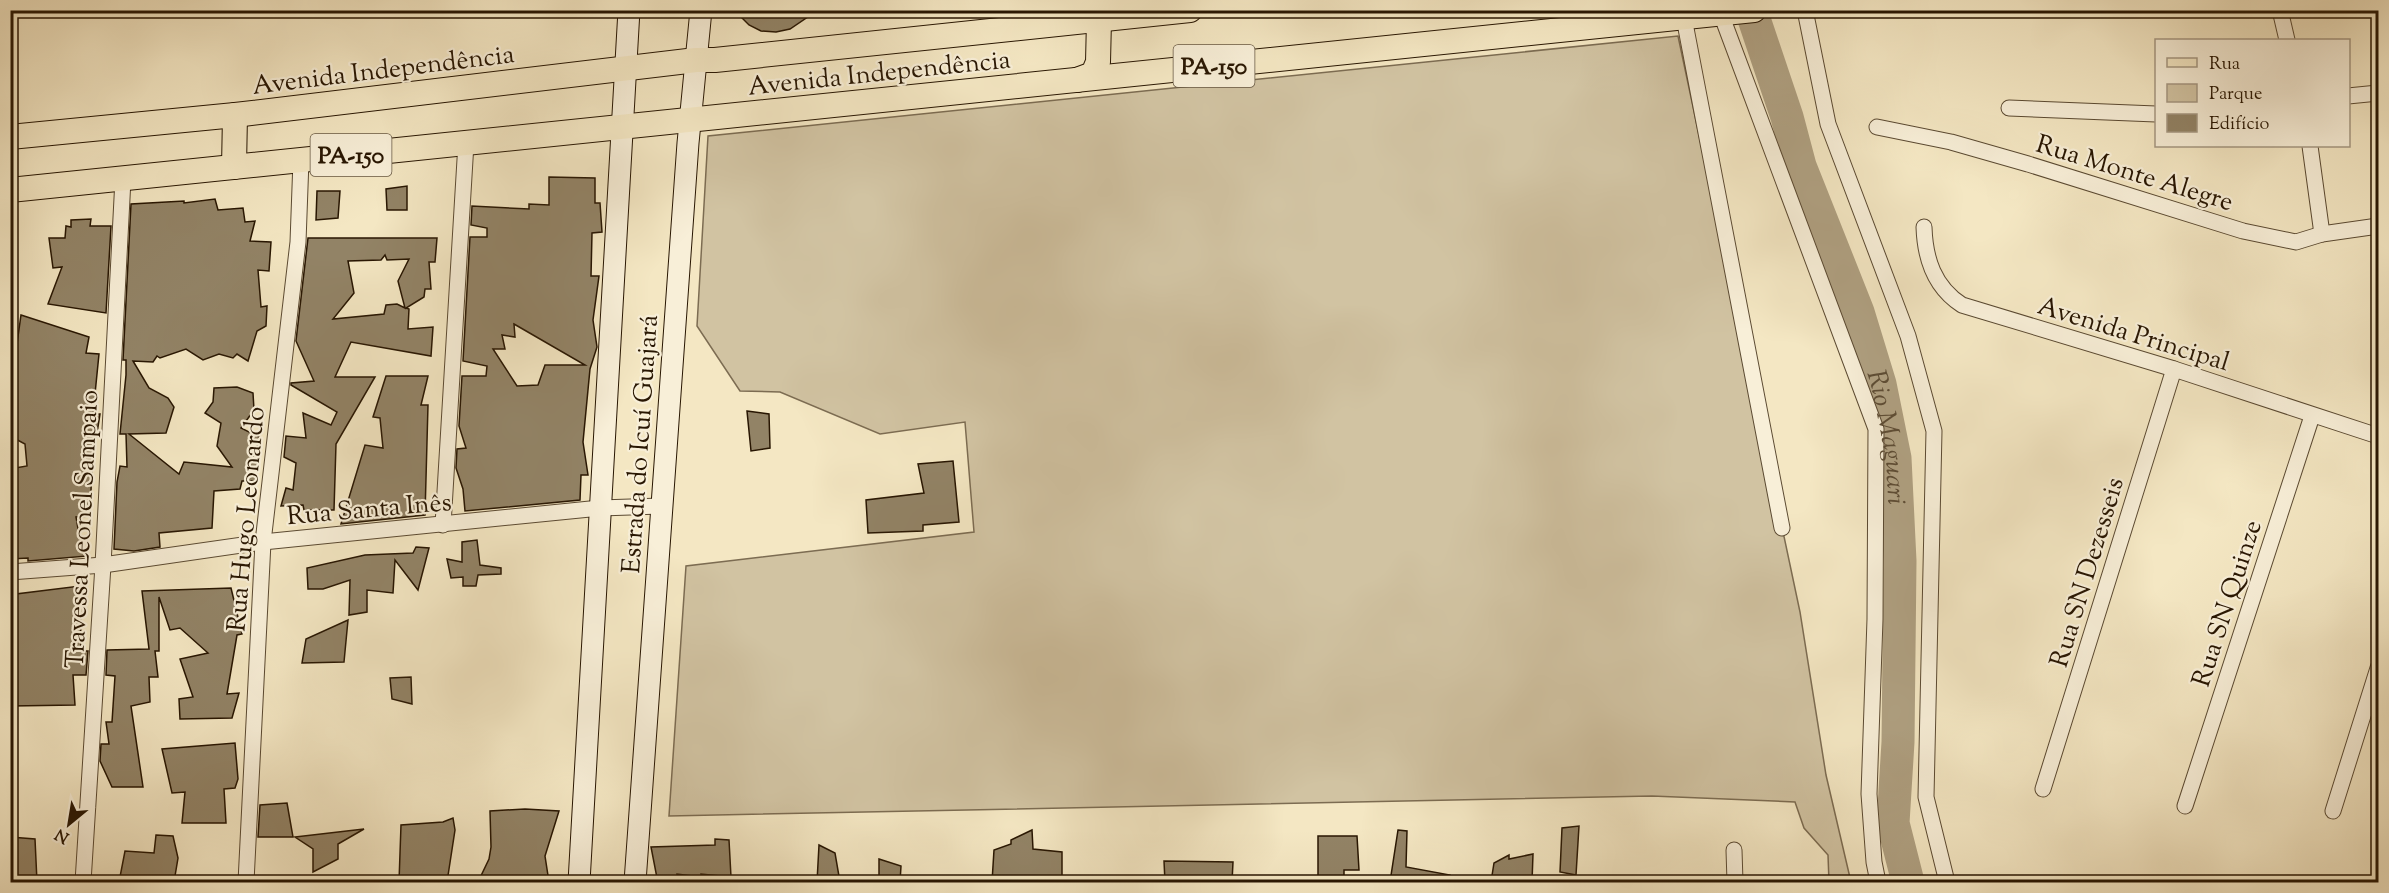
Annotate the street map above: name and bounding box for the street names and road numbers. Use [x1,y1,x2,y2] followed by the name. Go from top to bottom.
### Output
[250,37,517,106] street label: Avenida Independência
[746,42,1012,107] street label: Avenida Independência
[1174,45,1254,87] road number: PA-150
[2031,127,2237,222] street label: Rua Monte Alegre
[310,134,392,176] road number: PA-150
[2033,289,2234,382] street label: Avenida Principal
[614,314,669,575] street label: Estrada do Icuí Guajará
[58,389,109,669] street label: Travessa Leonel Sampaio
[219,405,276,633] street label: Rua Hugo Leonardo
[2042,473,2135,672] street label: Rua SN Dezesseis
[285,485,453,536] street label: Rua Santa Inês
[2184,516,2273,692] street label: Rua SN Quinze

